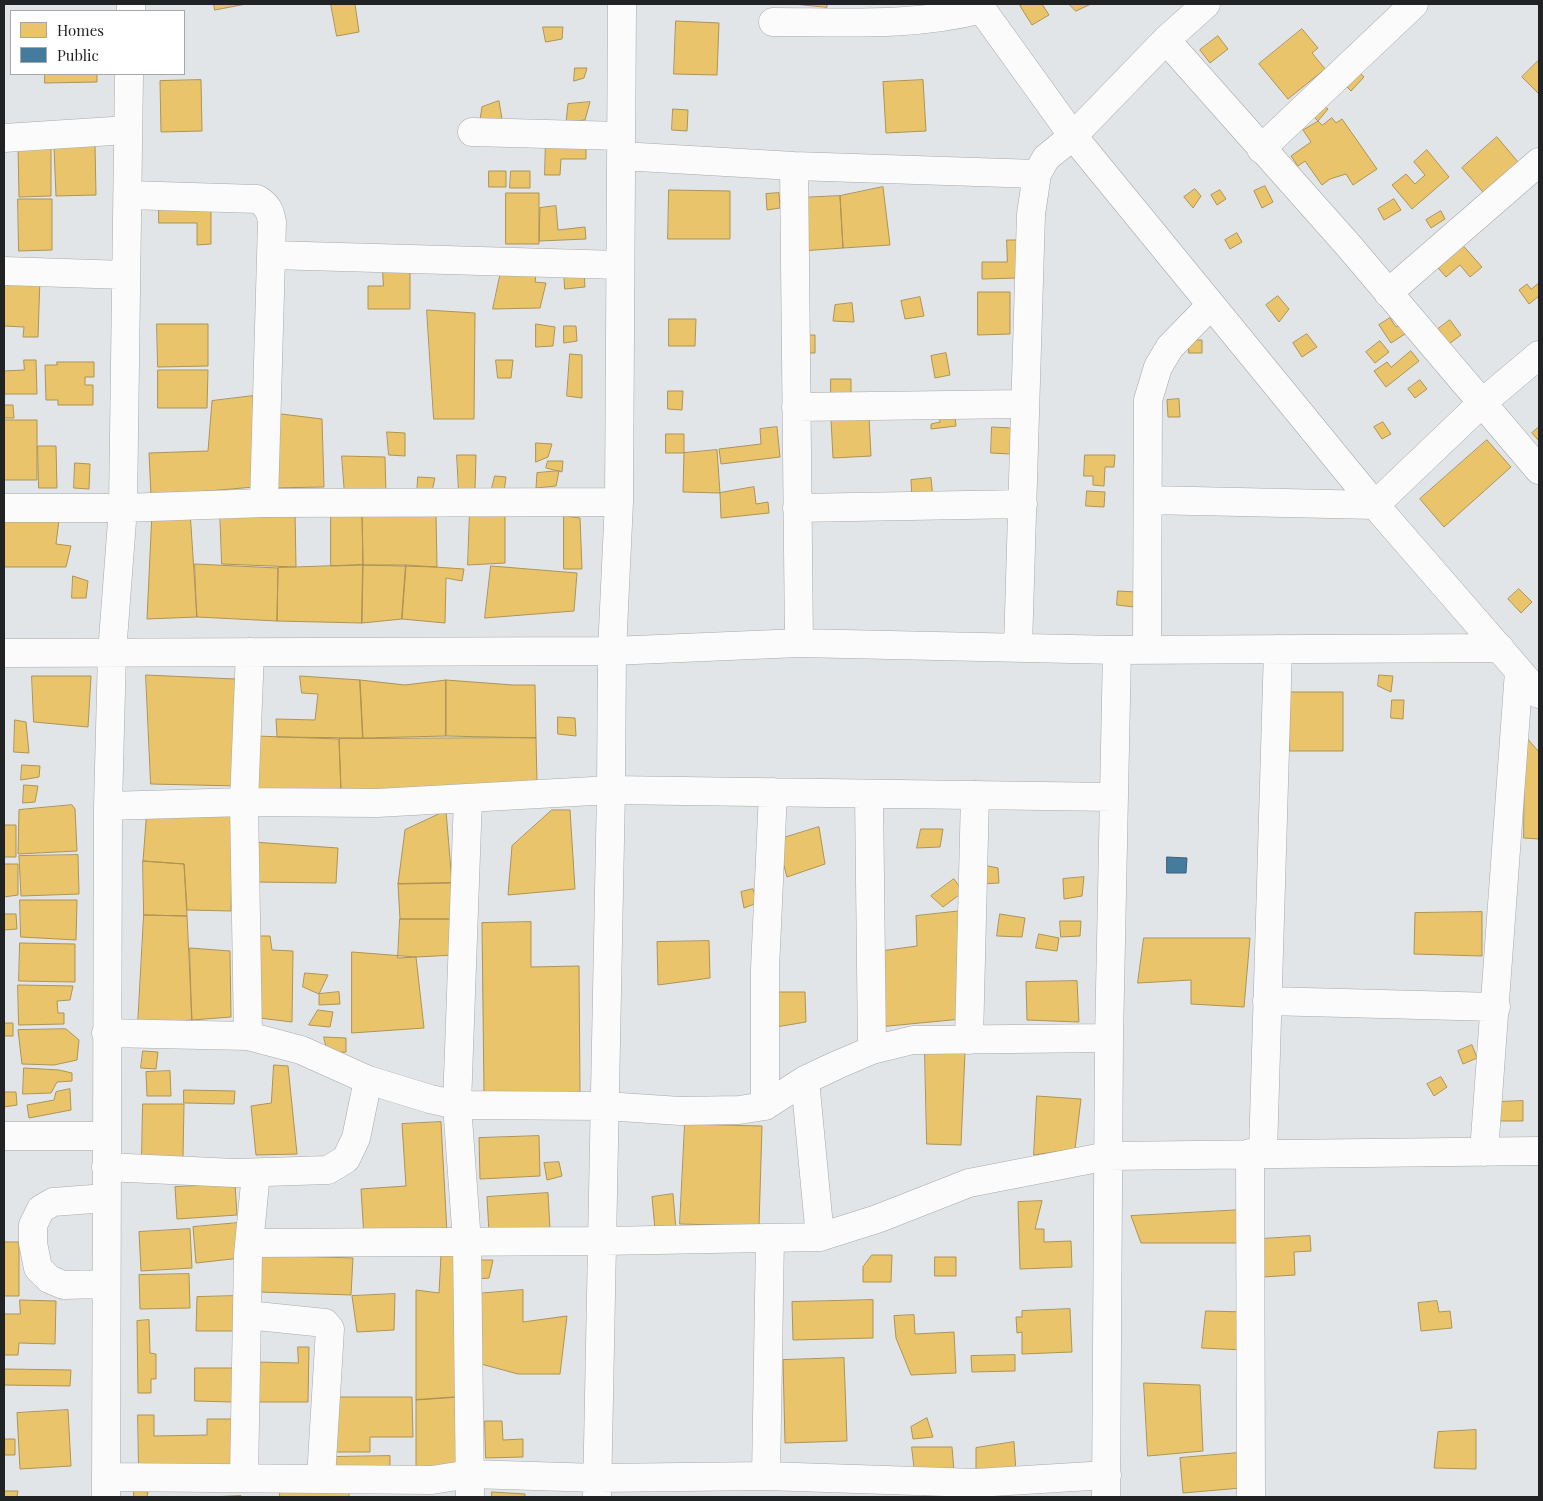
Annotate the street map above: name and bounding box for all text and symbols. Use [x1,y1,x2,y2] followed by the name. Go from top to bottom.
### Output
[10,10,185,75] legend
[57,20,104,40] text: Homes
[57,45,99,65] text: Public

